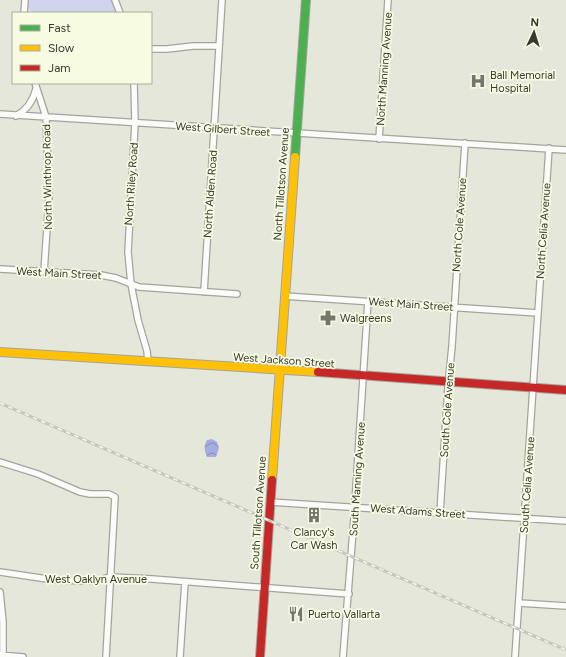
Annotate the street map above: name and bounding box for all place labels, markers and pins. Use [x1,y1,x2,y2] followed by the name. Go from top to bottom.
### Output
[490,69,555,95] place label: Ball Memorial Hospital
[469,72,487,90] hospital icon: Ball Memorial Hospital
[319,309,337,327] pharmacy icon: Walgreens
[340,312,392,325] place label: Walgreens
[305,506,323,524] building icon: Clancy's Car Wash
[291,526,337,552] place label: Clancy's Car Wash
[287,605,305,623] restaurant icon: Puerto Vallarta
[308,608,380,621] place label: Puerto Vallarta

